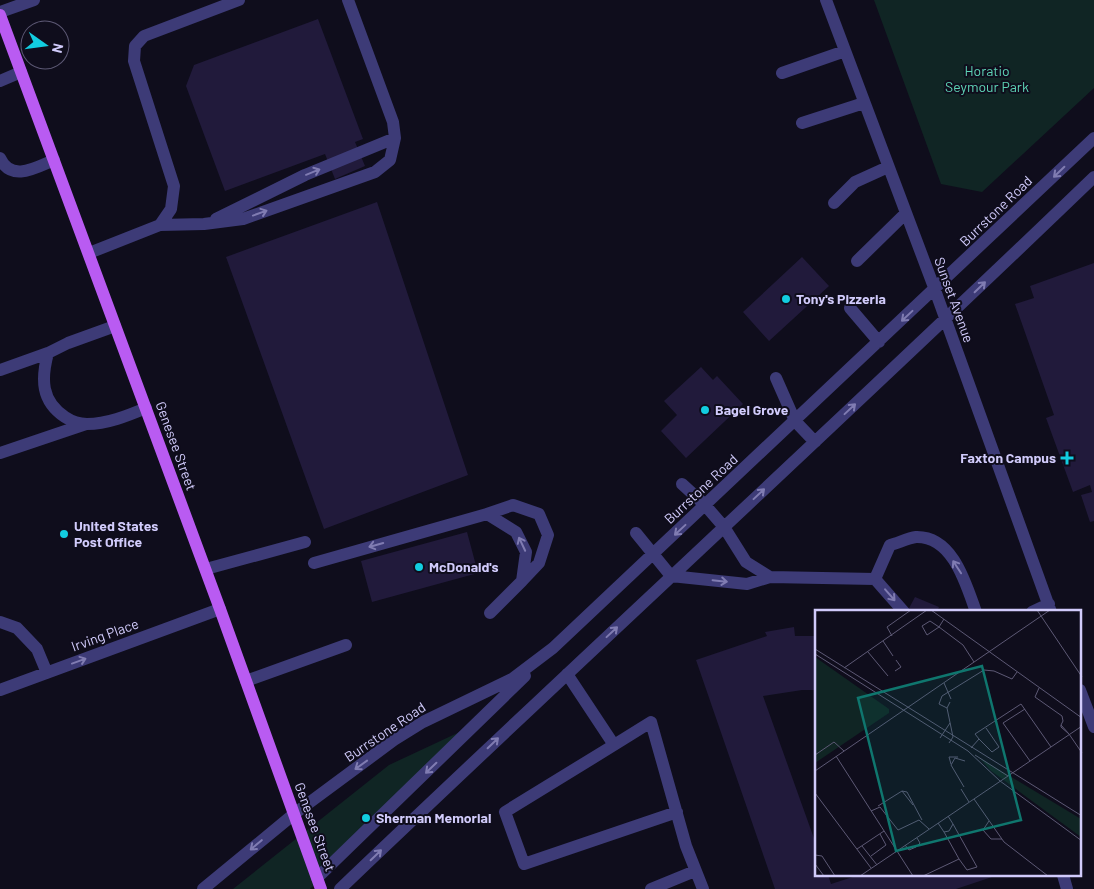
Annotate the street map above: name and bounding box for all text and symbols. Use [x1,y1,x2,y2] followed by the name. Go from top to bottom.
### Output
[20,20,70,70] north arrow
[49,42,67,55] text: N
[945,62,1029,95] park label: Horatio Seymour Park
[305,166,320,176] one-way arrow
[1052,166,1065,178] one-way arrow
[956,172,1035,249] street label: Burrstone Road
[252,208,267,217] one-way arrow
[931,255,978,345] street label: Sunset Avenue
[974,281,986,293] one-way arrow
[796,290,886,307] place label: Tony's Pizzeria
[780,293,792,305] marker: Tony's Pizzeria
[900,310,913,322] one-way arrow
[152,399,200,493] street label: Genesee Street
[715,401,789,418] place label: Bagel Grove
[844,403,857,415] one-way arrow
[699,404,711,416] marker: Bagel Grove
[960,449,1056,466] place label: Faxton Campus
[660,450,741,527] street label: Burrstone Road
[1060,451,1074,465] marker: Faxton Campus
[753,488,766,500] one-way arrow
[74,517,158,550] place label: United States Post Office
[673,524,686,536] one-way arrow
[58,528,70,540] marker: United States Post Office
[517,537,526,552] one-way arrow
[369,541,385,550] one-way arrow
[429,558,498,575] place label: McDonald's
[952,560,963,574] one-way arrow
[413,561,425,573] marker: McDonald's
[712,576,728,586] one-way arrow
[884,589,895,602] one-way arrow
[815,610,1082,876] inset map
[69,614,141,655] street label: Irving Place
[605,626,618,638] one-way arrow
[70,656,86,665] one-way arrow
[341,698,428,765] street label: Burrstone Road
[487,737,499,749] one-way arrow
[354,760,368,770] one-way arrow
[424,762,437,774] one-way arrow
[291,780,339,874] street label: Genesee Street
[376,809,491,826] place label: Sherman Memorial
[360,812,372,824] marker: Sherman Memorial
[250,839,263,850] one-way arrow
[369,849,382,861] one-way arrow

